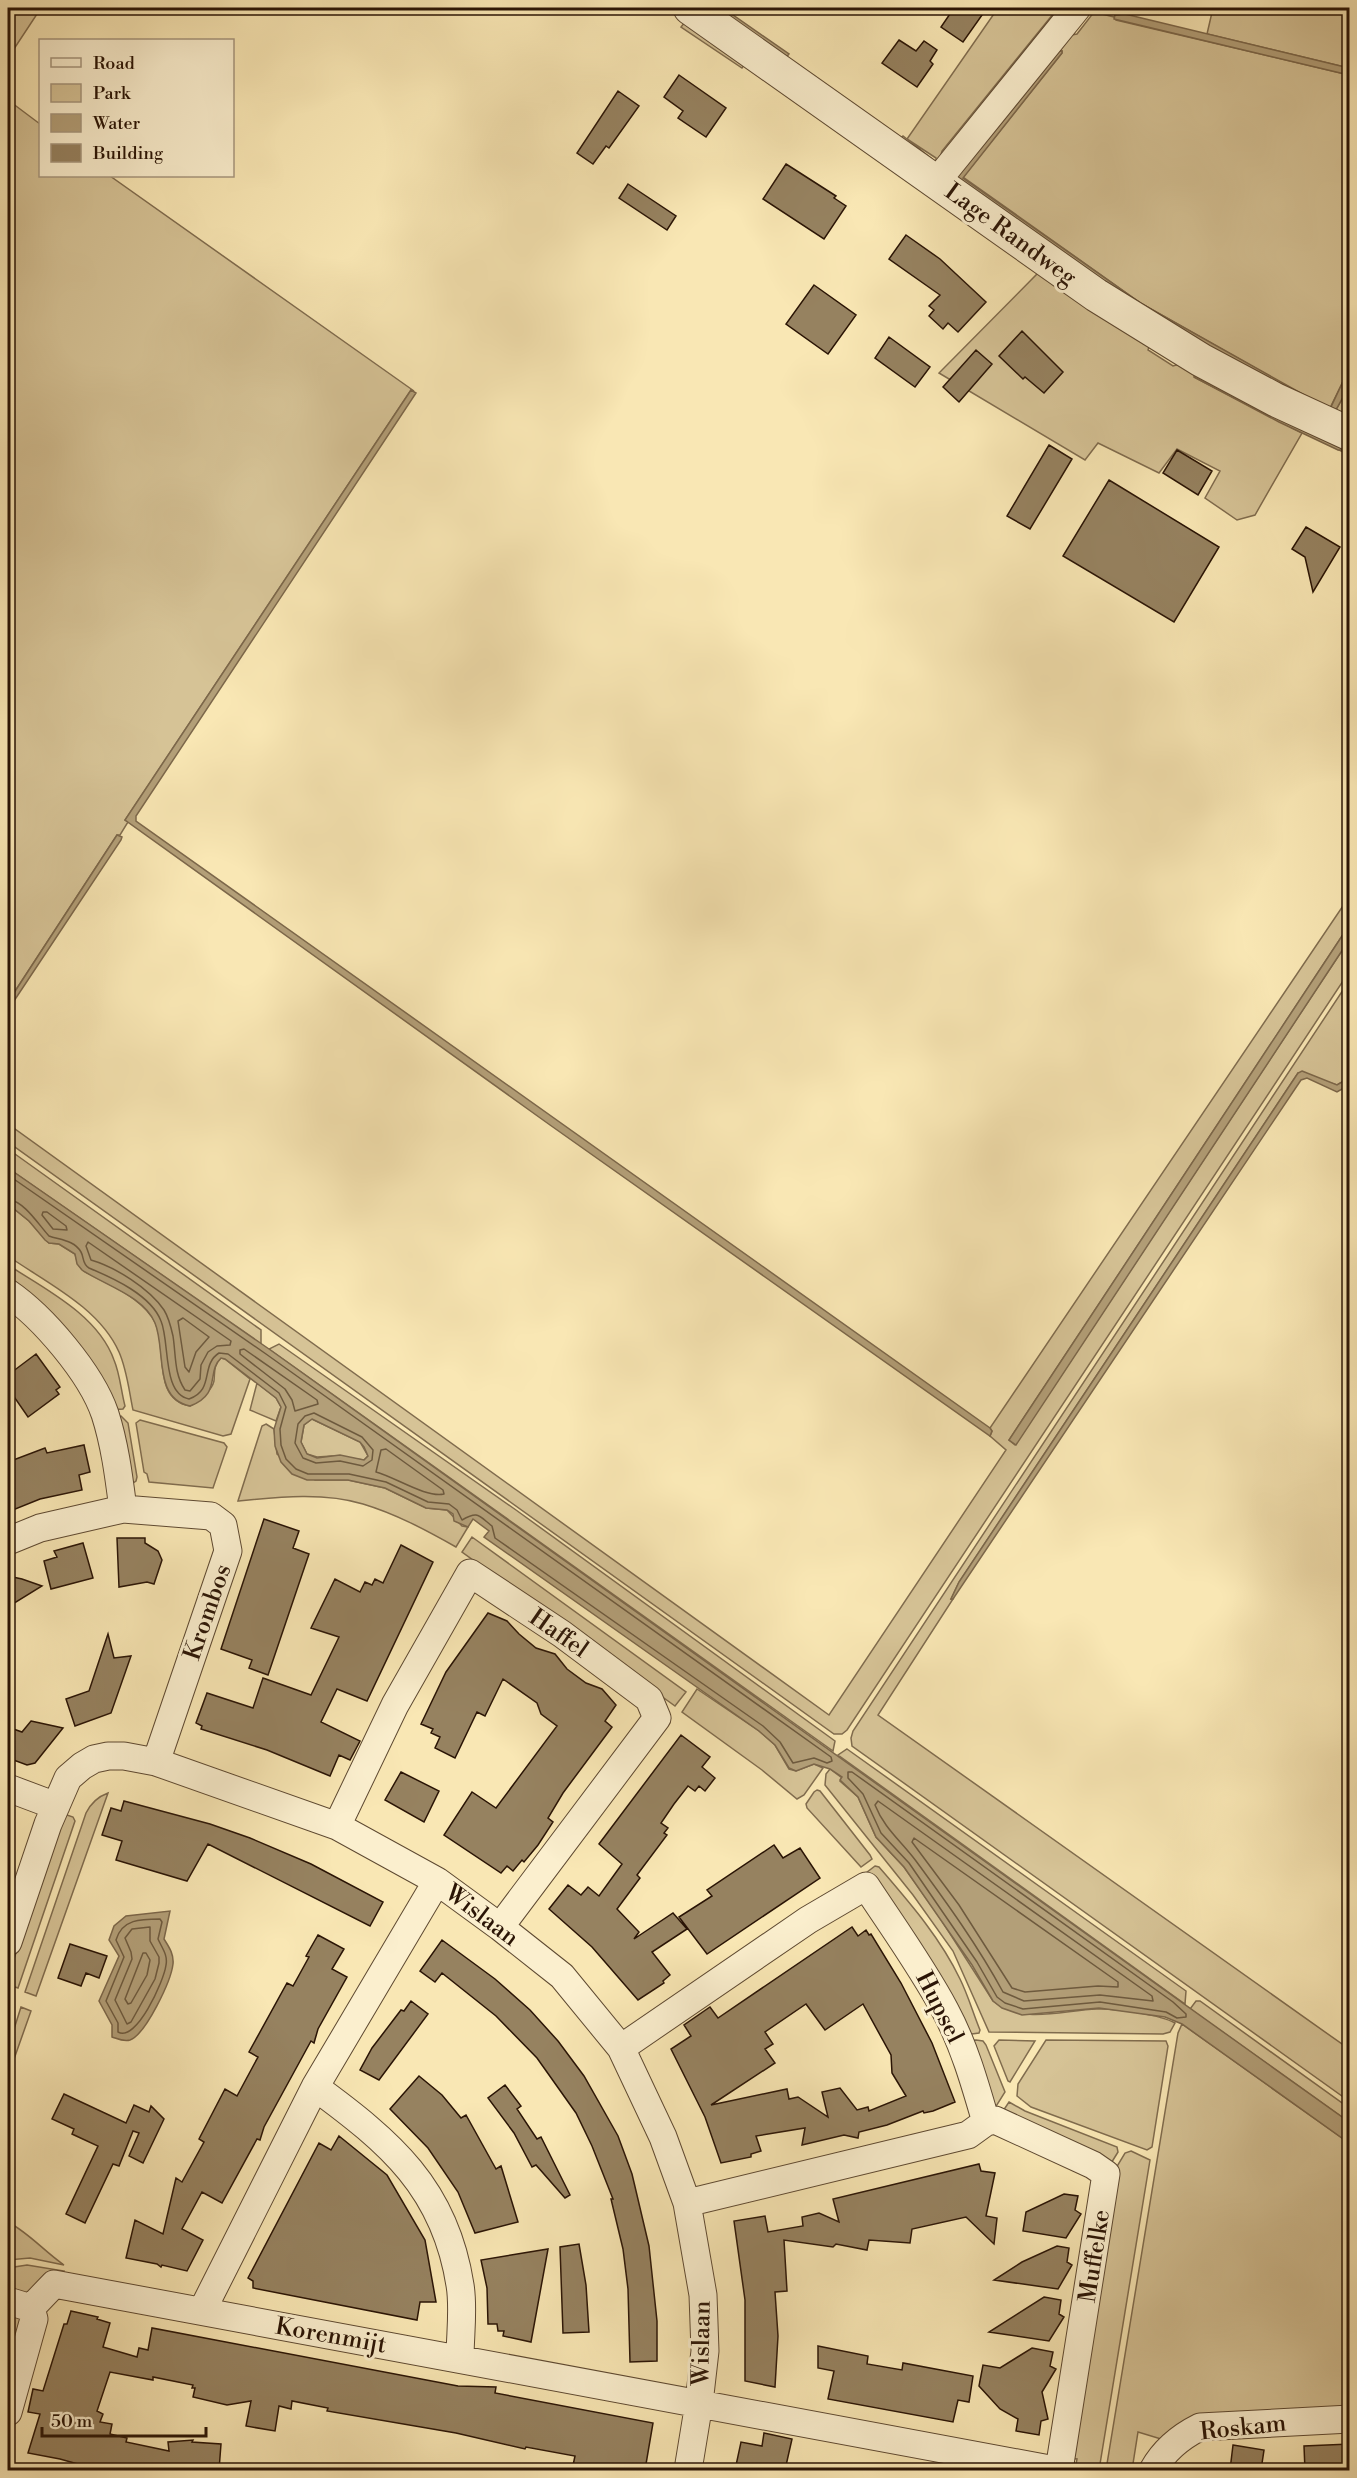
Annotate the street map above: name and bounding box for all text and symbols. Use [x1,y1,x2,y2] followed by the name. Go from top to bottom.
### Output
[39,39,234,177] legend
[93,52,136,75] text: Road
[93,82,132,105] text: Park
[92,112,141,135] text: Water
[92,142,164,165] text: Building
[939,177,1083,293] street label: Lage Randweg
[178,1560,238,1664] street label: Krombos
[523,1603,594,1665] street label: Haffel
[438,1878,524,1953] street label: Wislaan
[908,1967,970,2048] street label: Hupsel
[1073,2208,1117,2305] street label: Muffelke
[686,2300,718,2387] street label: Wislaan
[273,2311,389,2361] street label: Korenmijt
[42,2400,206,2438] scale bar
[1198,2409,1288,2447] street label: Roskam
[51,2410,93,2433] text: 50 m

